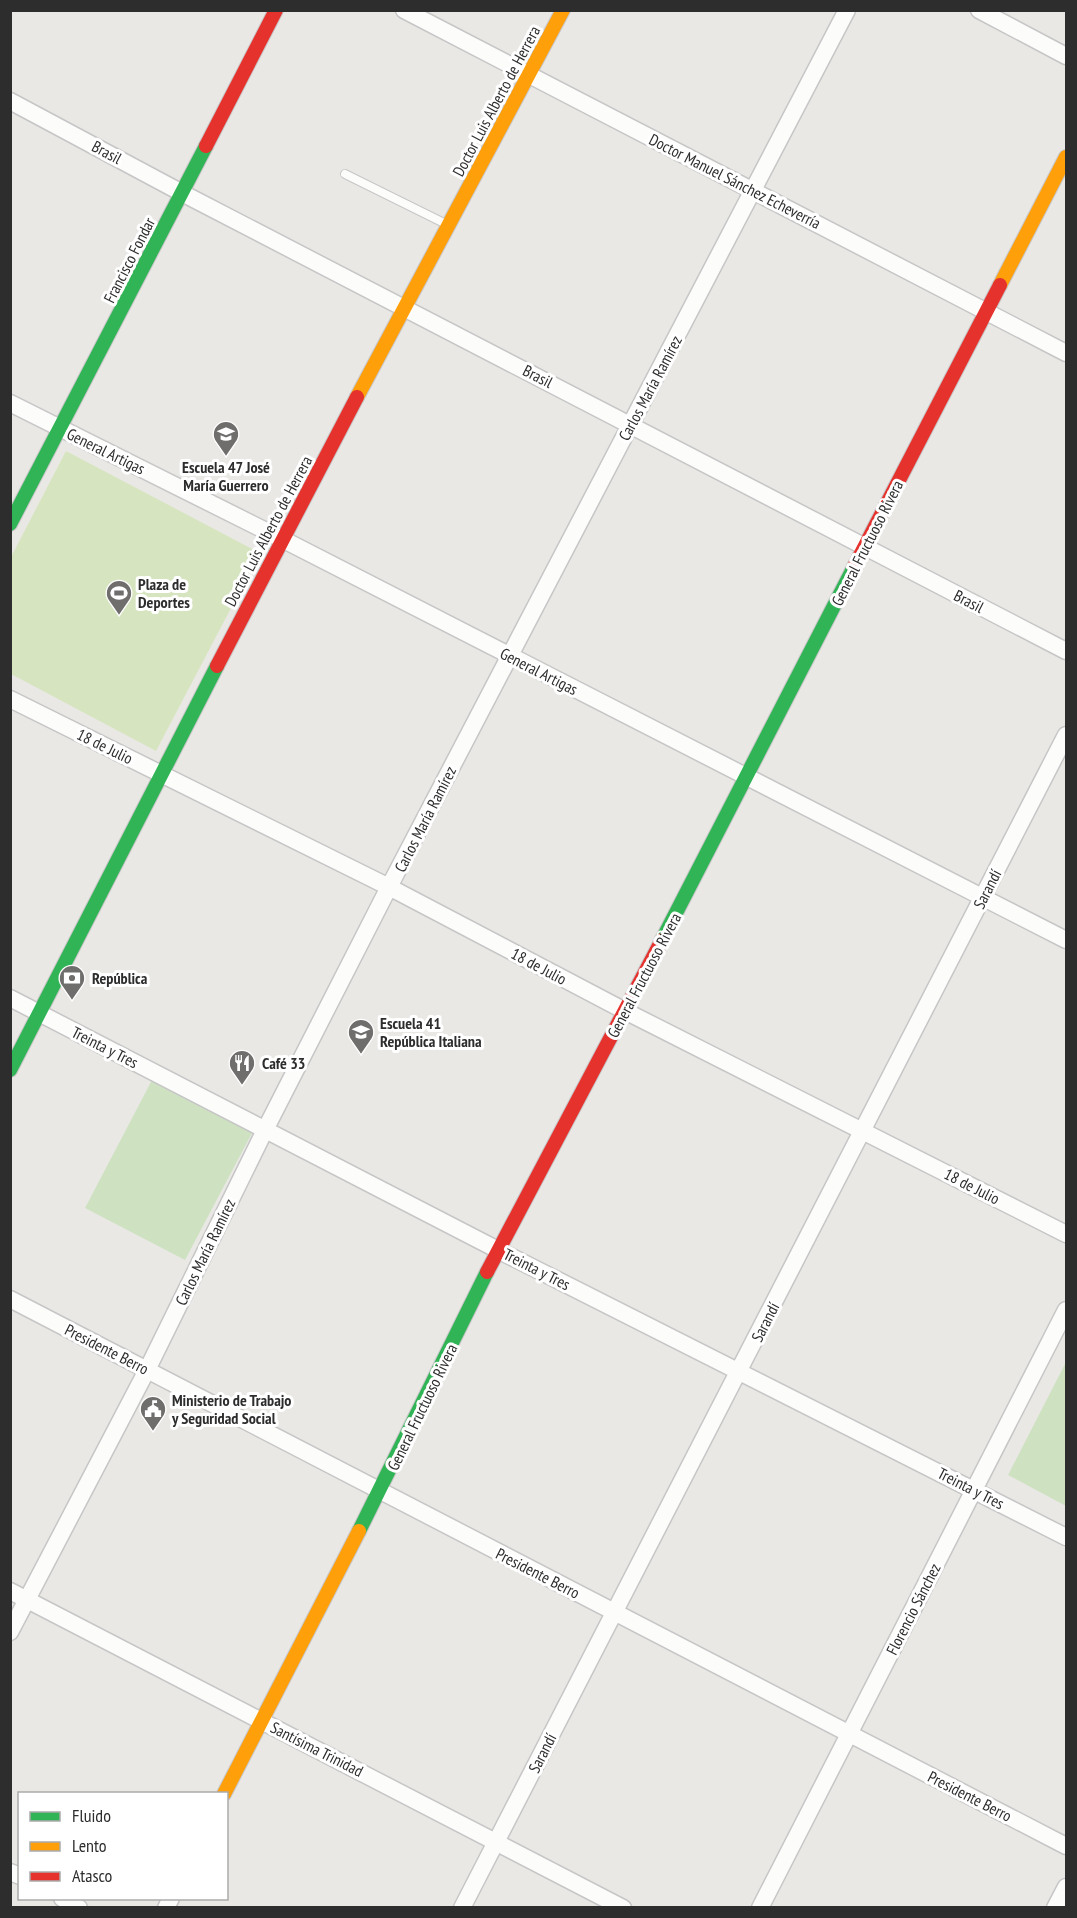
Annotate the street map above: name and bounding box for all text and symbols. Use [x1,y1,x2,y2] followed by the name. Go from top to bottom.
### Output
[448,22,544,180] street label: Doctor Luis Alberto de Herrera
[646,129,824,233] street label: Doctor Manuel Sánchez Echeverría
[89,136,126,168] street label: Brasil
[99,213,159,306] street label: Francisco Fondar
[614,332,686,444] street label: Carlos María Ramírez
[520,360,557,392] street label: Brasil
[211,419,241,457] school or university icon: Escuela 47 José María Guerrero
[64,423,148,479] street label: General Artigas
[220,452,316,610] street label: Doctor Luis Alberto de Herrera
[182,457,270,495] place label: Escuela 47 José María Guerrero
[827,477,907,609] street label: General Fructuoso Rivera
[138,574,190,612] place label: Plaza de Deportes
[104,578,134,616] sports icon: Plaza de Deportes
[951,585,988,617] street label: Brasil
[497,643,581,699] street label: General Artigas
[74,724,136,768] street label: 18 de Julio
[390,762,460,875] street label: Carlos María Ramírez
[969,866,1006,912] street label: Sarandí
[603,909,685,1041] street label: General Fructuoso Rivera
[508,943,570,989] street label: 18 de Julio
[57,963,87,1001] bank icon: República
[92,968,148,988] place label: República
[380,1013,482,1051] place label: Escuela 41 República Italiana
[346,1017,376,1055] school or university icon: Escuela 41 República Italiana
[68,1022,142,1072] street label: Treinta y Tres
[227,1048,257,1086] restaurant icon: Café 33
[262,1053,306,1073] place label: Café 33
[941,1164,1003,1208] street label: 18 de Julio
[171,1195,240,1309] street label: Carlos María Ramírez
[500,1244,574,1294] street label: Treinta y Tres
[747,1299,784,1345] street label: Sarandí
[62,1319,152,1379] street label: Presidente Berro
[383,1340,461,1474] street label: General Fructuoso Rivera
[171,1390,292,1428] place label: Ministerio de Trabajo y Seguridad Social
[138,1394,168,1432] public building icon: Ministerio de Trabajo y Seguridad Social
[934,1463,1008,1513] street label: Treinta y Tres
[493,1543,583,1603] street label: Presidente Berro
[881,1560,945,1658] street label: Florencio Sánchez
[267,1717,367,1781] street label: Santísima Trinidad
[524,1730,561,1776] street label: Sarandí
[925,1766,1015,1826] street label: Presidente Berro
[18,1792,228,1900] legend
[72,1804,111,1827] text: Fluido
[72,1834,107,1857] text: Lento
[72,1864,113,1887] text: Atasco

